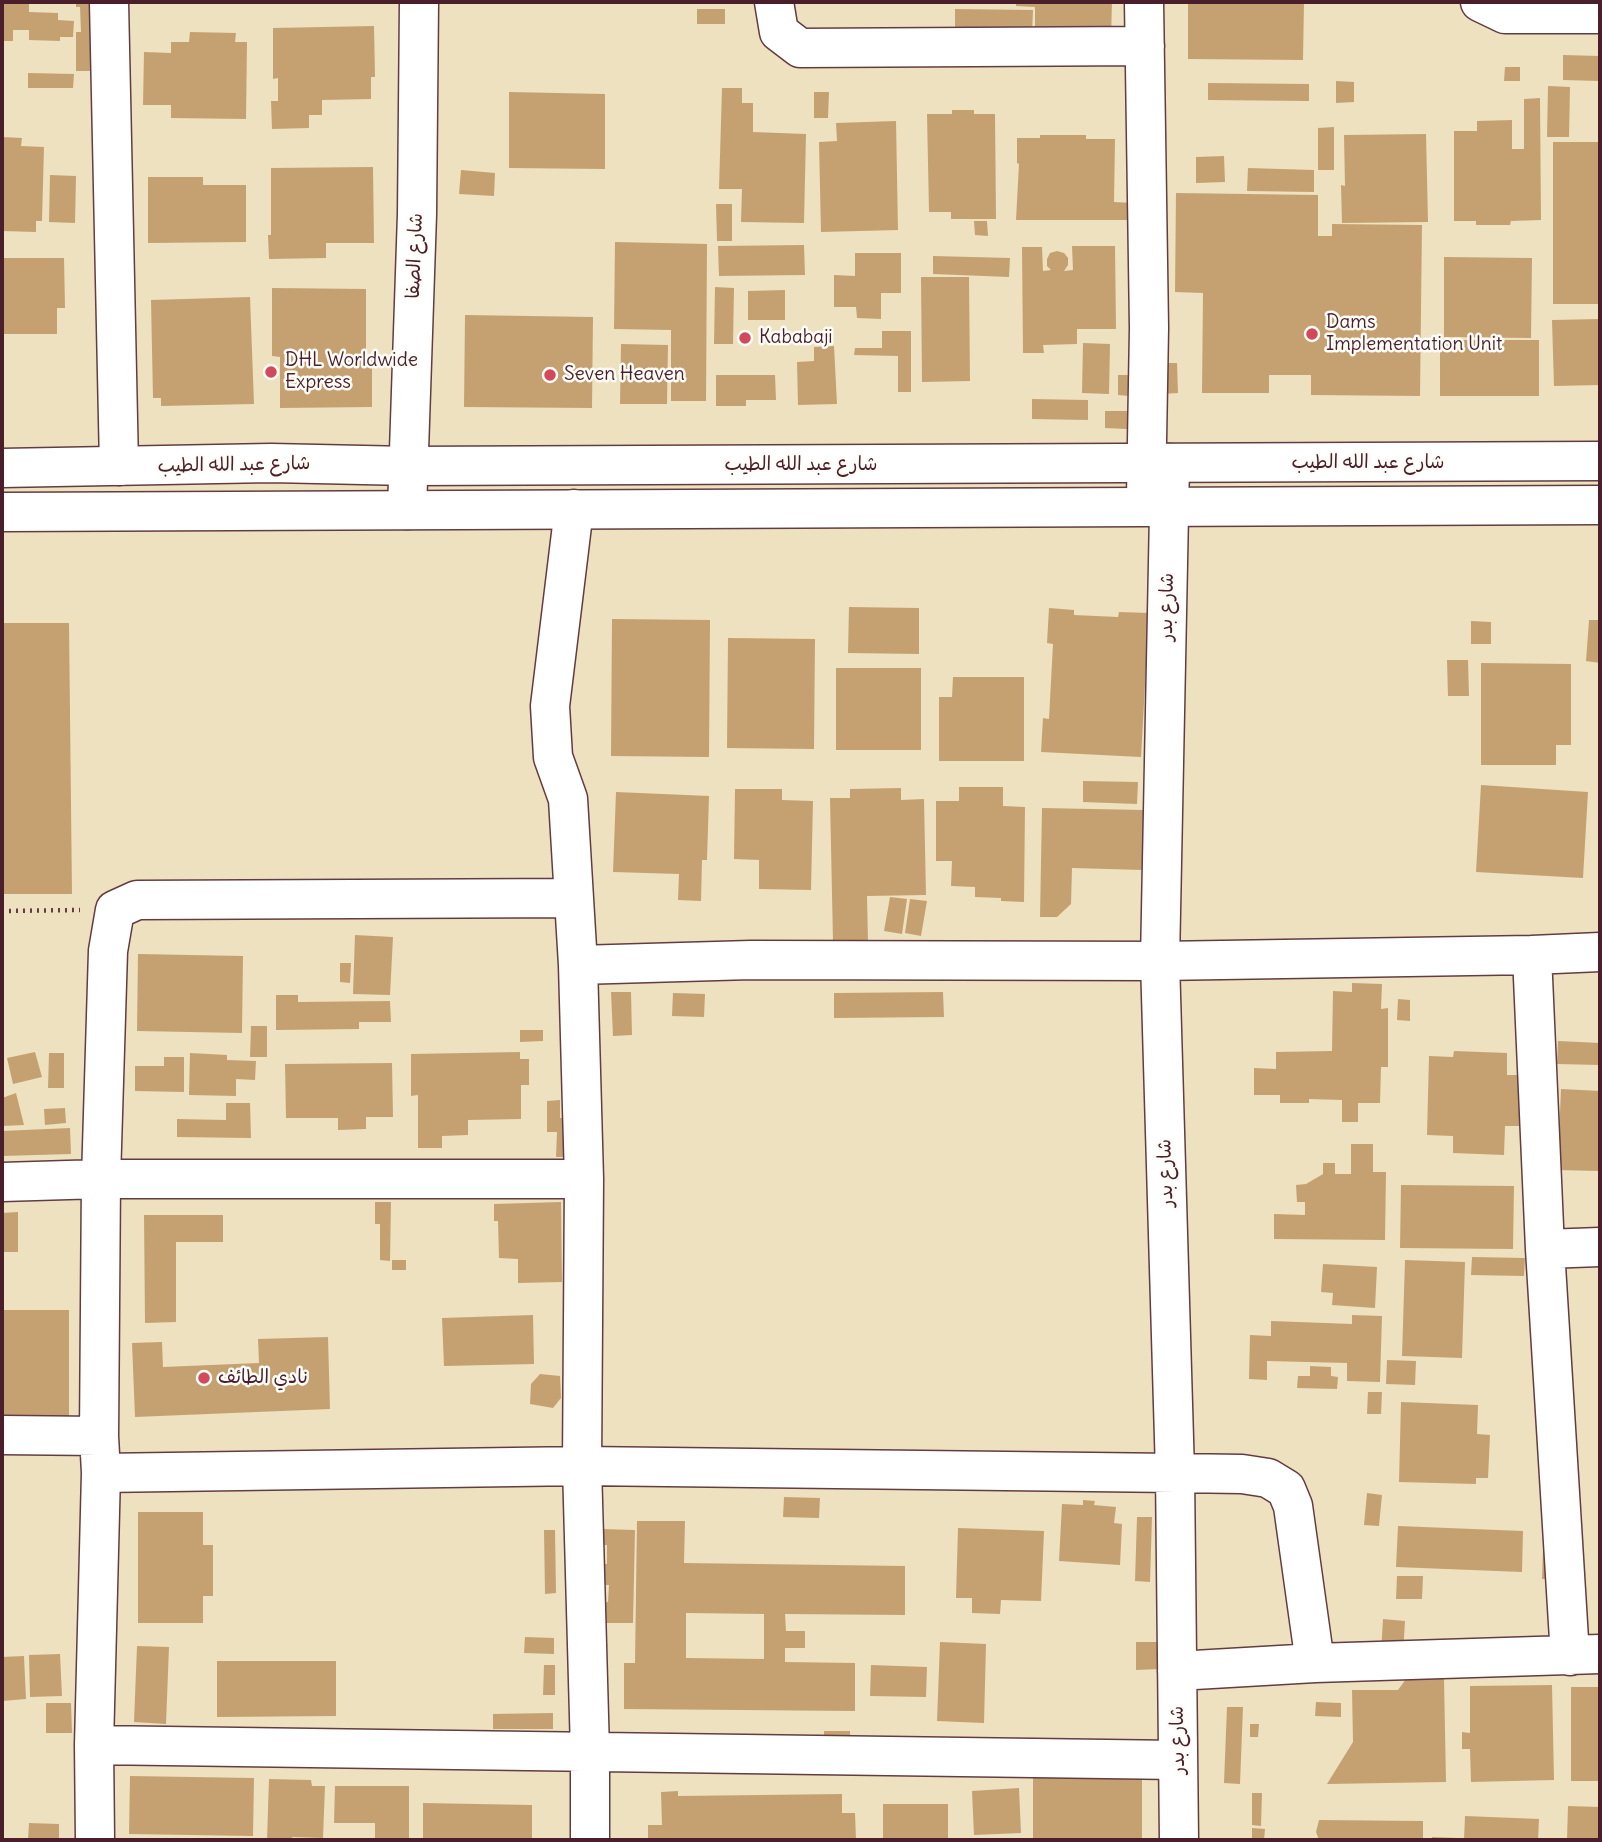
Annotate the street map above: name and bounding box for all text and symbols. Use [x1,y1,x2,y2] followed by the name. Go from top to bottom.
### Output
[402,213,428,299] street label: شارع الصفا
[1326,312,1502,356] place label: Dams Implementation Unit
[1304,326,1320,342] marker: Dams Implementation Unit
[759,327,833,349] place label: Kababaji
[737,330,753,346] marker: Kababaji
[285,350,418,394] place label: DHL Worldwide Express
[263,364,279,380] marker: DHL Worldwide Express
[564,364,685,386] place label: Seven Heaven
[542,367,558,383] marker: Seven Heaven
[157,452,311,478] street label: شارع عبد الله الطيب
[1292,452,1444,474] street label: شارع عبد الله الطيب
[725,454,877,476] street label: شارع عبد الله الطيب
[1155,573,1179,641] street label: شارع بدر
[1153,1139,1179,1207] street label: شارع بدر
[218,1367,308,1389] place label: نادي الطائف
[196,1370,212,1386] marker: نادي الطائف
[1166,1706,1190,1774] street label: شارع بدر

